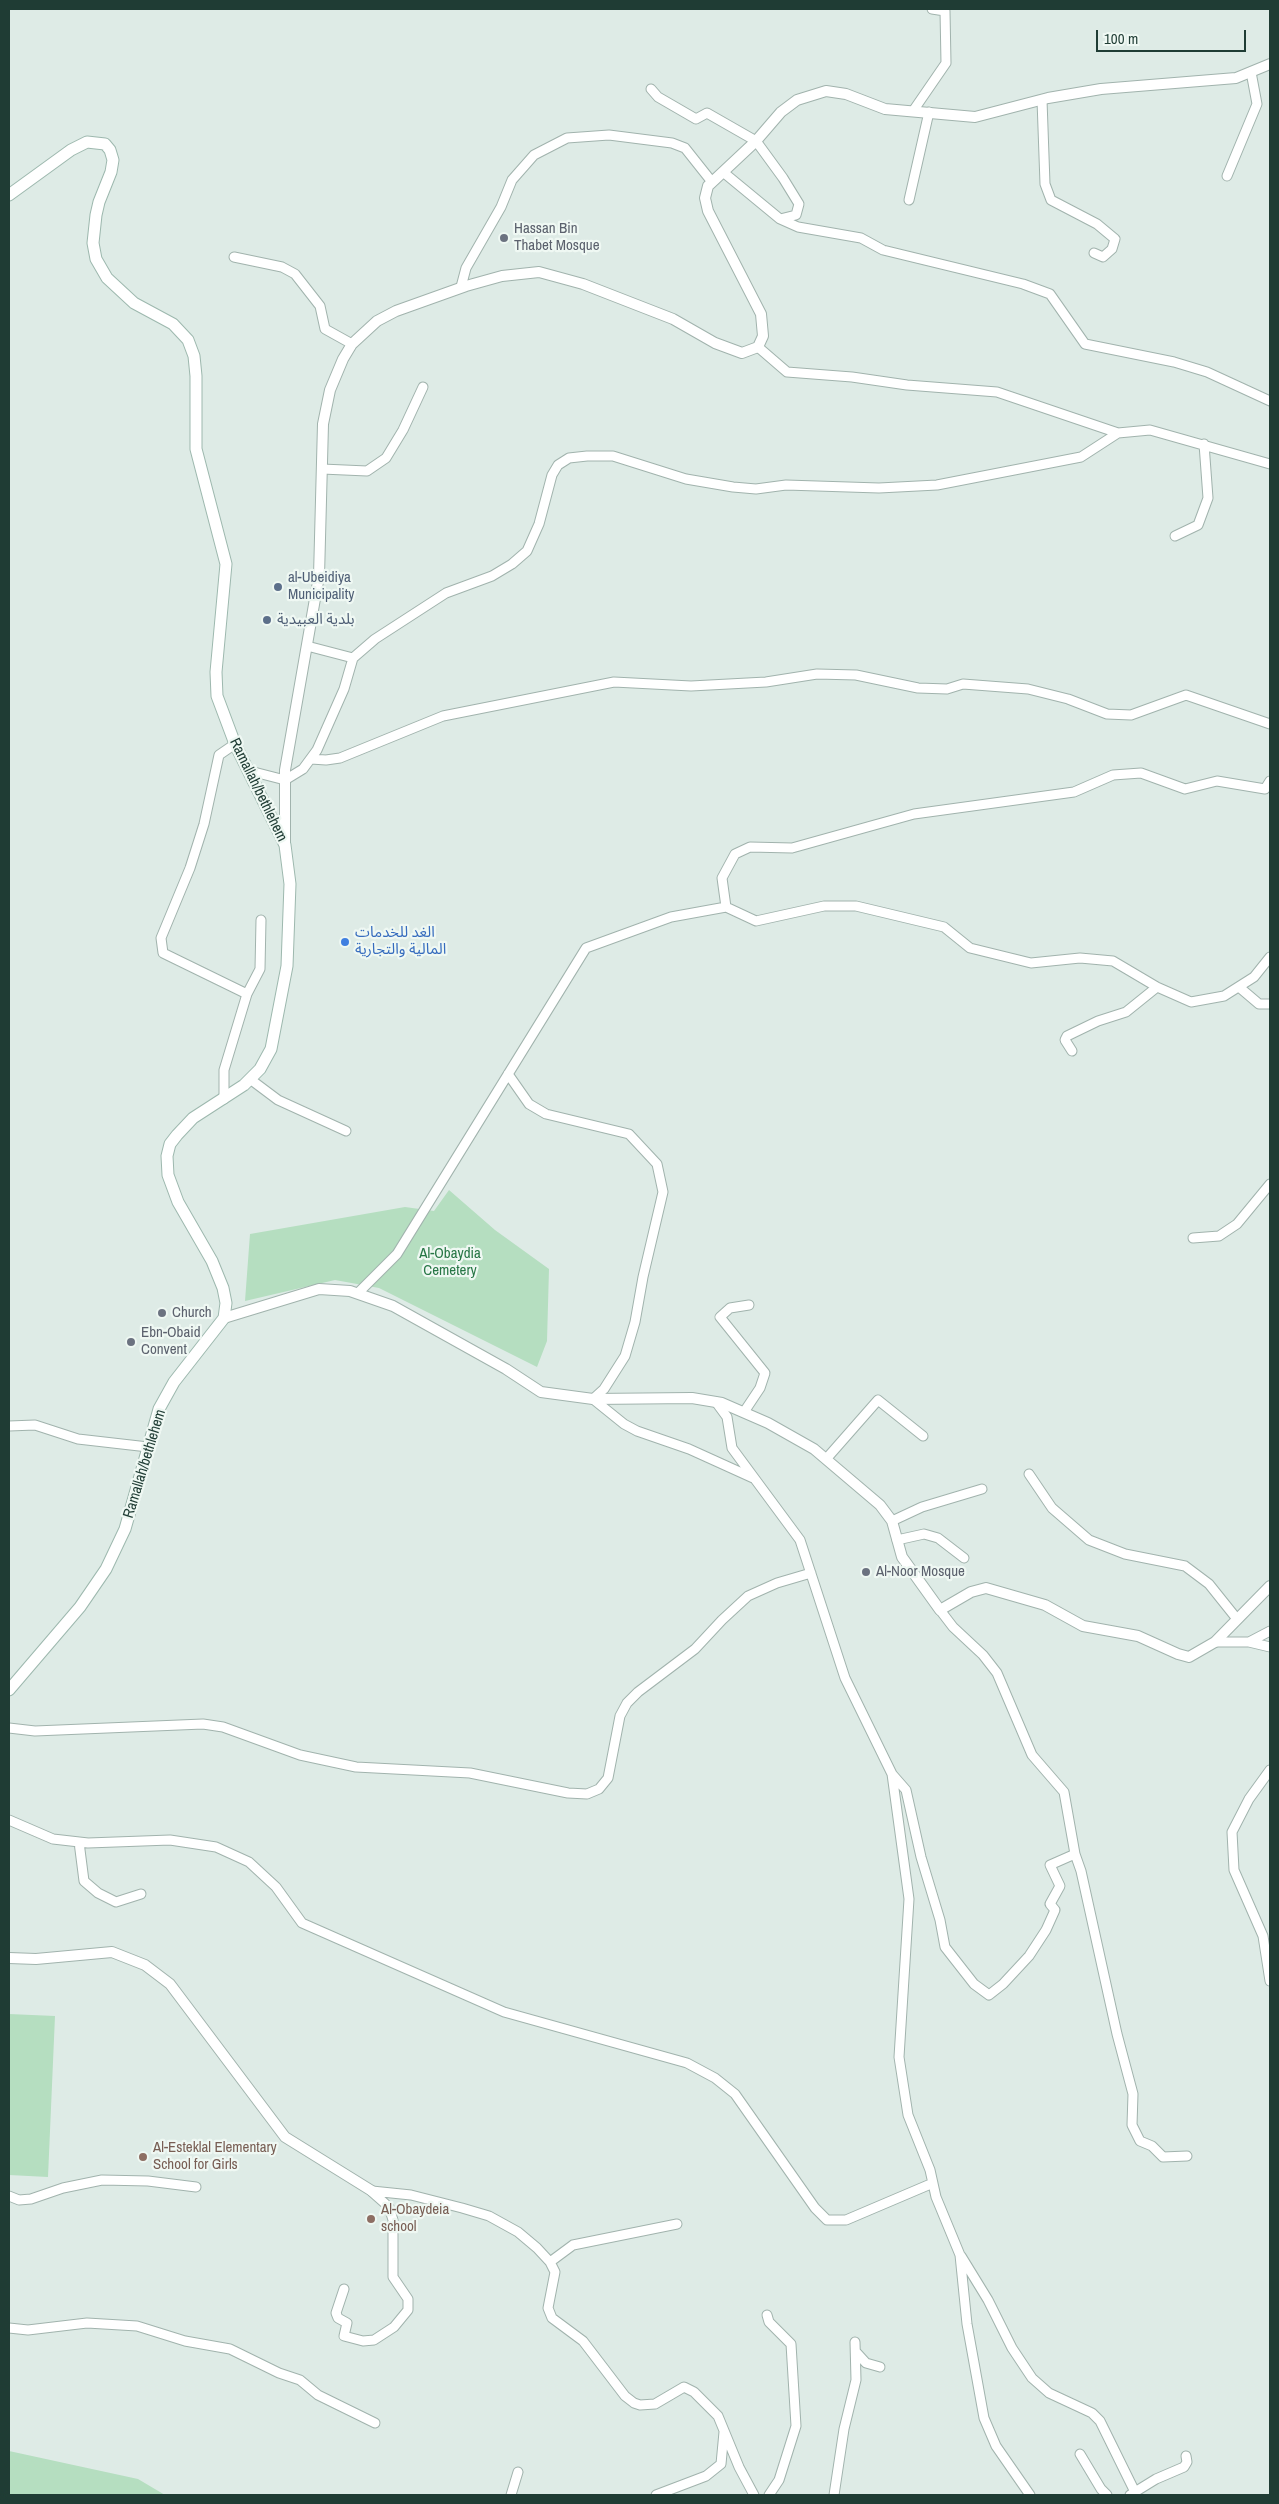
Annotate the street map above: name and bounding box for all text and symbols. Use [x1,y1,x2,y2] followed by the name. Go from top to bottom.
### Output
[1099,20,1249,52] scale bar
[1104,28,1138,49] text: 100 m
[514,220,599,255] place label: Hassan Bin Thabet Mosque
[498,232,510,244] marker: Hassan Bin Thabet Mosque
[288,569,354,604] place label: al-Ubeidiya Municipality
[272,581,284,593] marker: al-Ubeidiya Municipality
[277,611,354,629] place label: بلدية العبيدية
[261,614,273,626] marker: بلدية العبيدية
[225,735,291,845] street label: Ramallah/bethlehem
[355,924,446,959] place label: الغد للخدمات المالية والتجارية
[339,936,351,948] marker: الغد للخدمات المالية والتجارية
[419,1245,481,1280] park label: Al-Obaydia Cemetery
[172,1304,212,1322] place label: Church
[156,1307,168,1319] marker: Church
[141,1324,200,1359] place label: Ebn-Obaid Convent
[125,1336,137,1348] marker: Ebn-Obaid Convent
[120,1407,170,1521] street label: Ramallah/bethlehem
[876,1563,965,1581] place label: Al-Noor Mosque
[860,1566,872,1578] marker: Al-Noor Mosque
[153,2139,277,2174] place label: Al-Esteklal Elementary School for Girls
[137,2151,149,2163] marker: Al-Esteklal Elementary School for Girls
[381,2201,449,2236] place label: Al-Obaydeia school
[365,2213,377,2225] marker: Al-Obaydeia school

